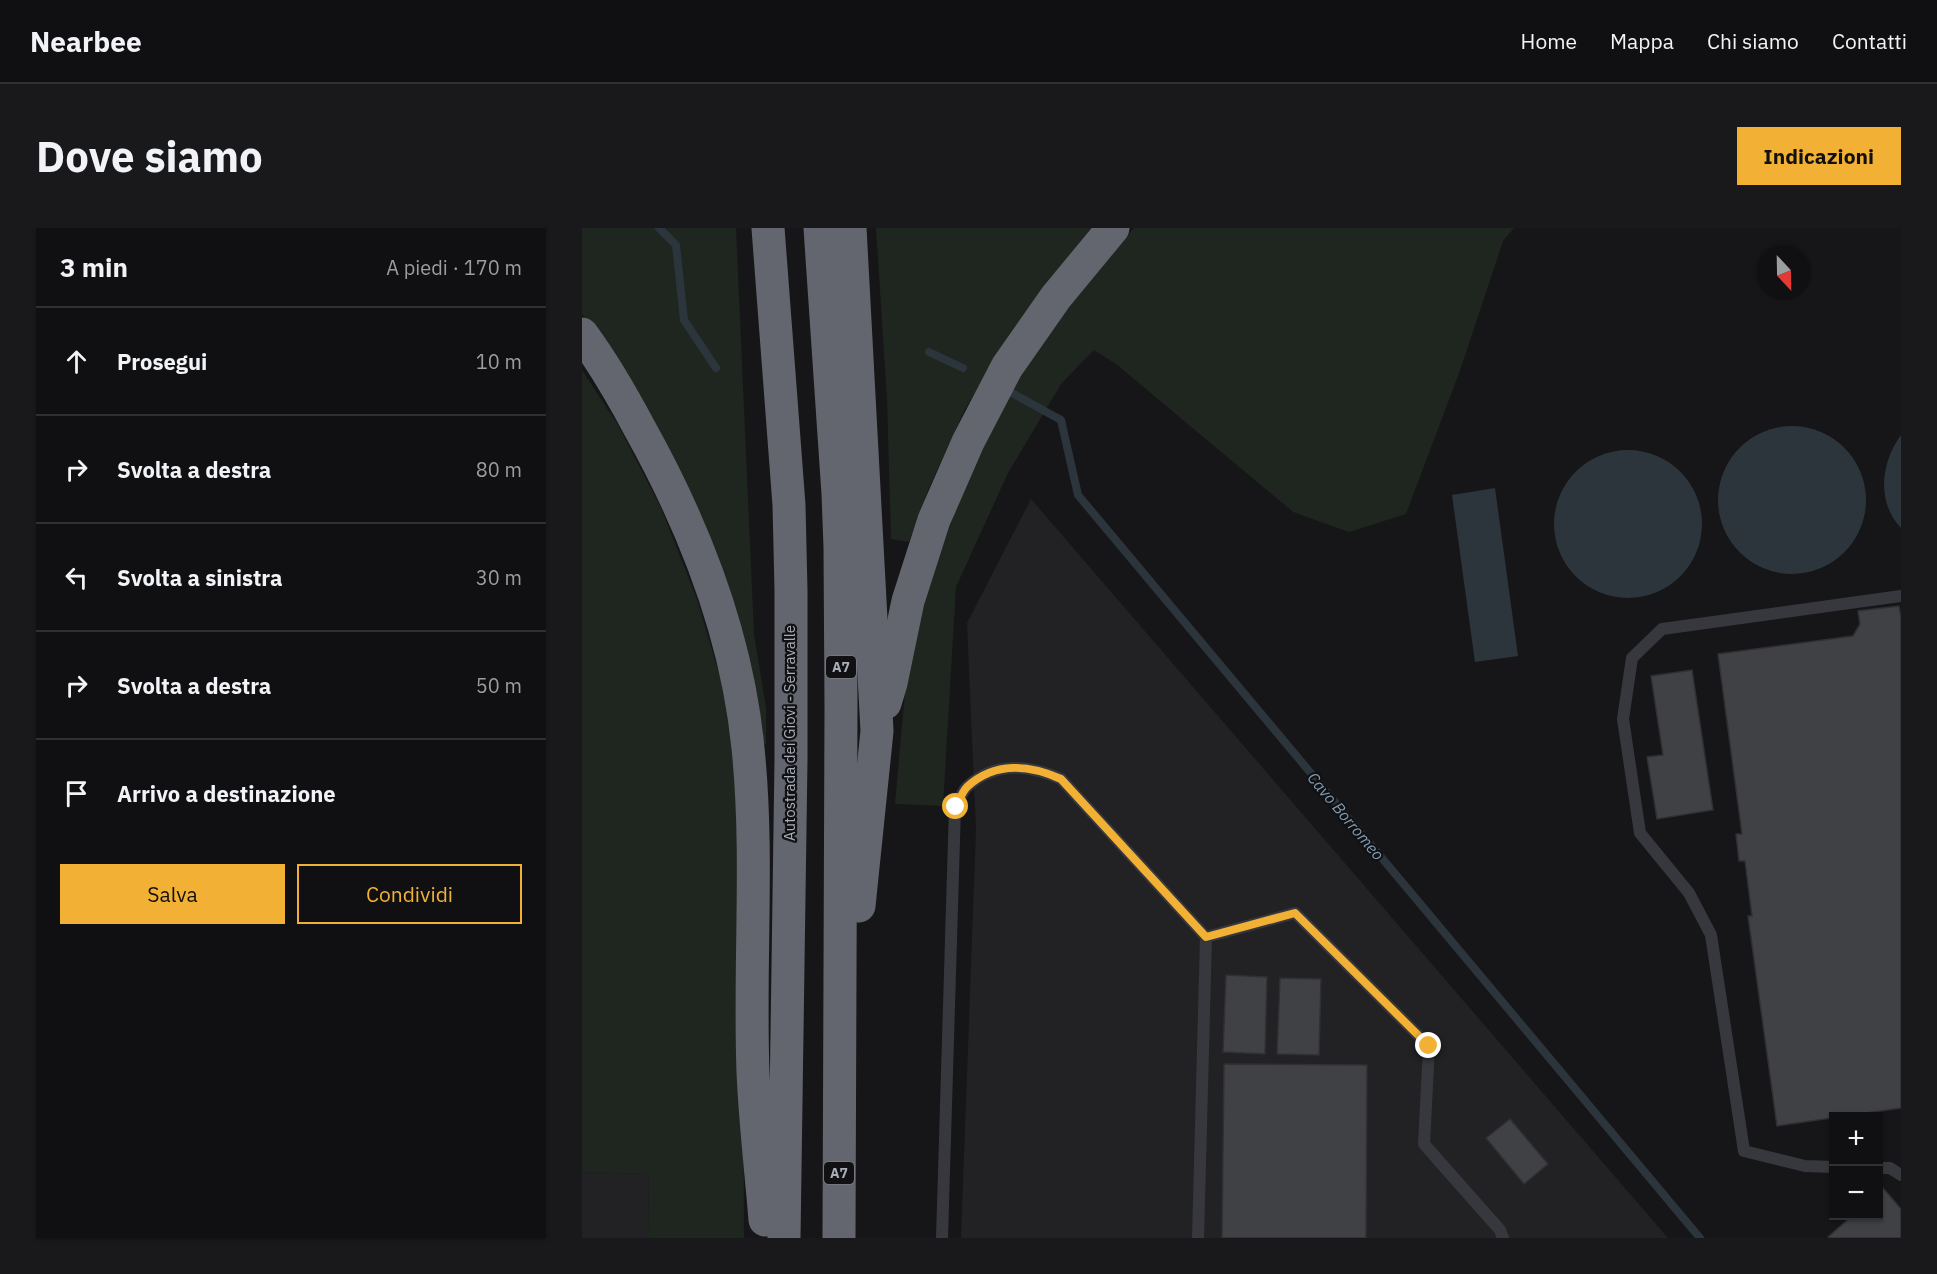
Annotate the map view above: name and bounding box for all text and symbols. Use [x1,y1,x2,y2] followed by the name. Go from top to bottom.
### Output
[30,23,142,60] text: Nearbee
[1521,27,1577,55] text: Home
[1610,27,1674,55] text: Mappa
[1707,27,1799,55] text: Chi siamo
[1832,27,1907,55] text: Contatti
[1737,127,1901,185] button: Indicazioni
[36,129,263,184] text: Dove siamo
[1757,246,1811,300] north arrow
[60,250,128,284] text: 3 min
[386,254,522,281] text: A piedi · 170 m
[60,345,93,378] icon: ahead
[117,347,207,376] text: Prosegui
[476,348,522,375] text: 10 m
[60,453,93,486] icon: right
[117,455,271,484] text: Svolta a destra
[476,456,522,483] text: 80 m
[60,561,93,594] icon: left
[117,563,282,592] text: Svolta a sinistra
[476,564,522,591] text: 30 m
[780,625,799,841] street label: Autostrada dei Giovi - Serravalle
[826,656,856,678] road number: A7
[60,669,93,702] icon: right
[117,671,271,700] text: Svolta a destra
[476,672,522,699] text: 50 m
[1303,768,1389,864] water label: Cavo Borromeo
[60,777,93,810] icon: arrive
[117,779,336,808] text: Arrivo a destinazione
[942,793,968,819] route start
[60,864,285,924] button: Salva
[297,864,522,924] button: Condividi
[1415,1032,1441,1058] route end
[1829,1112,1883,1220] map controls
[1829,1112,1883,1166] button: +
[824,1162,854,1184] road number: A7
[1829,1166,1883,1220] button: −

